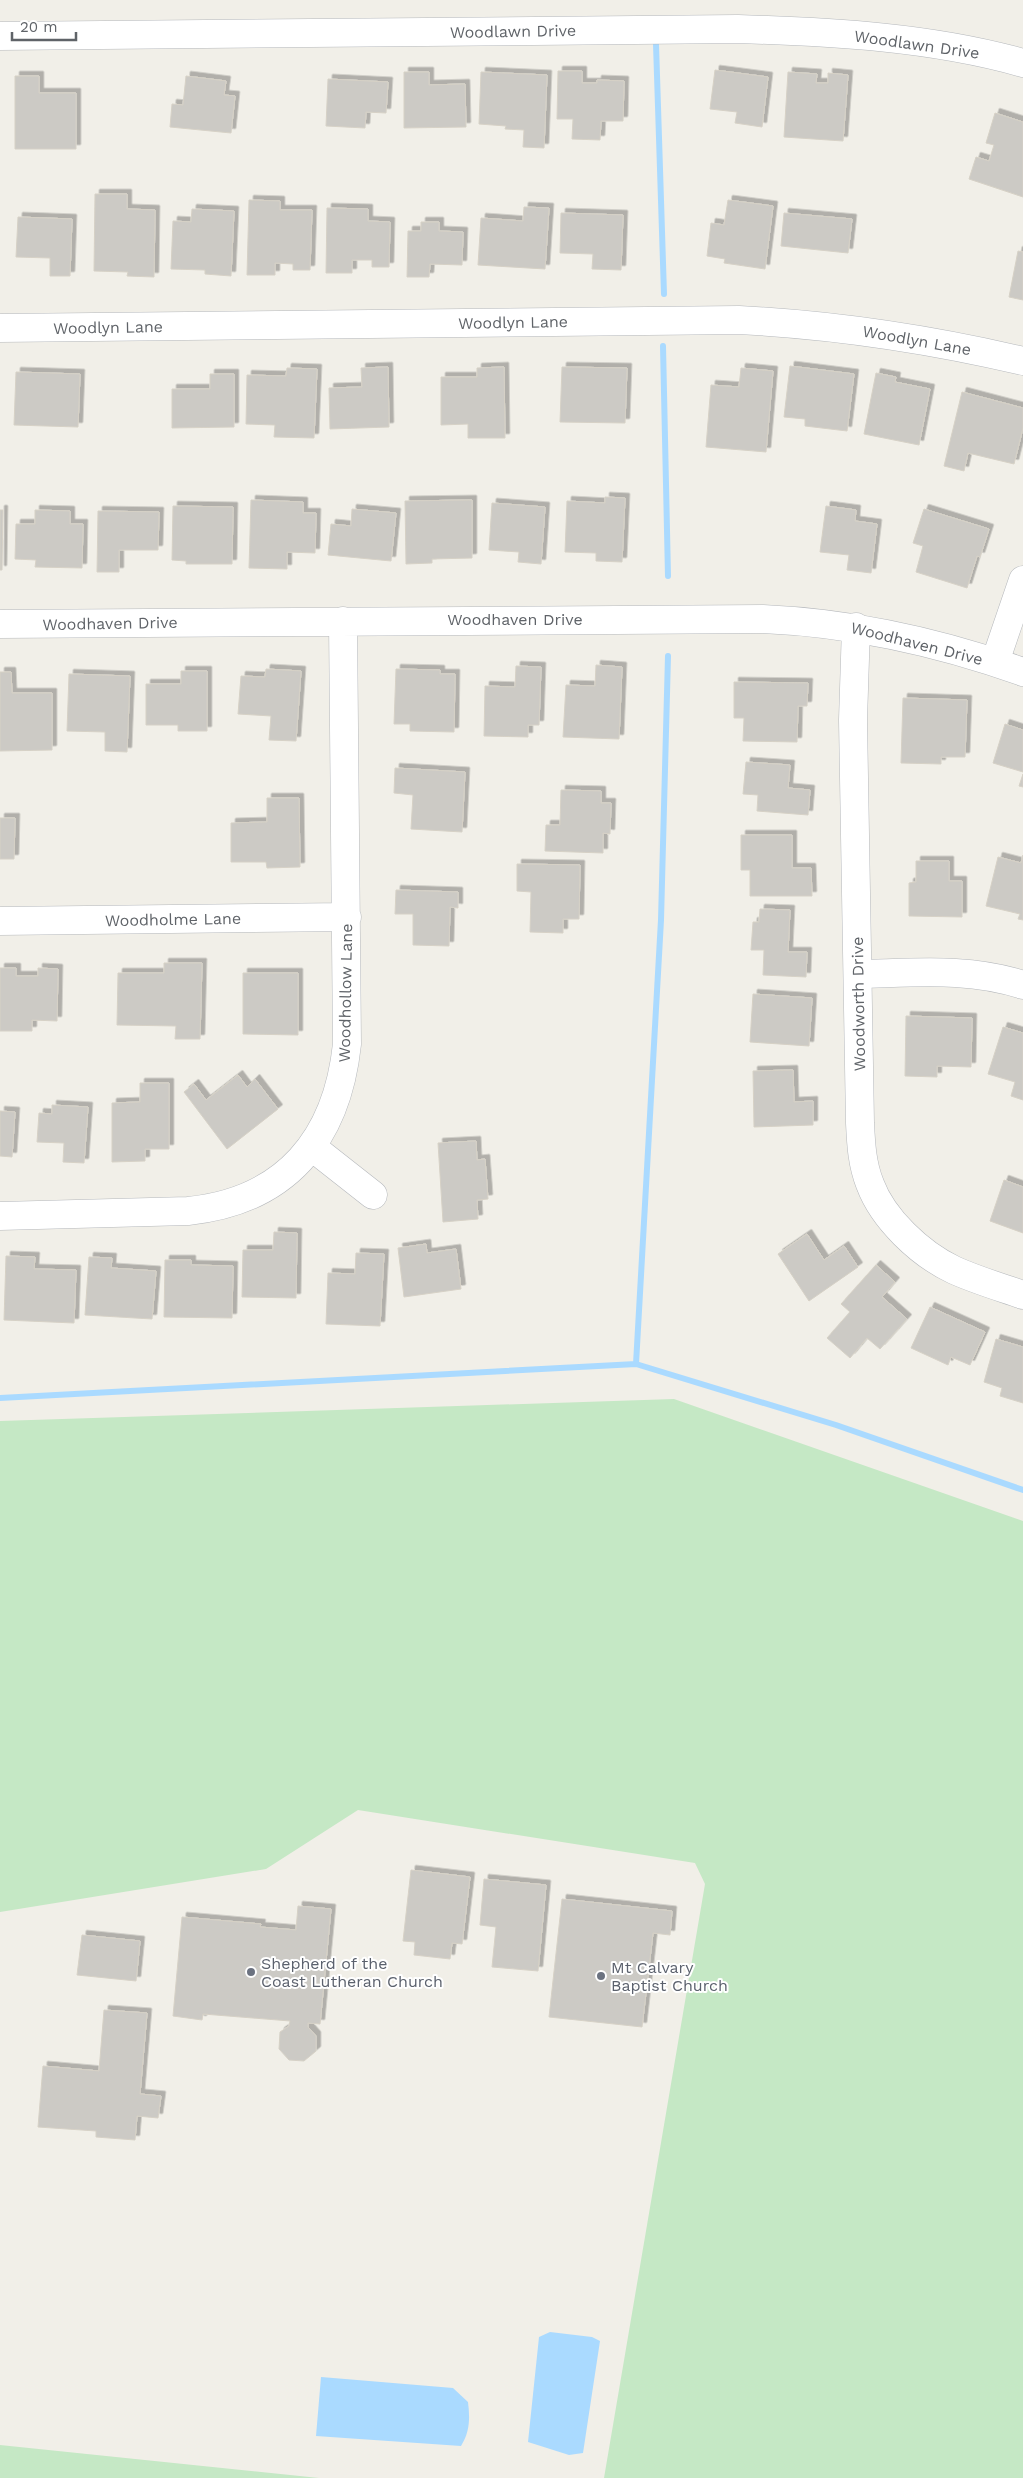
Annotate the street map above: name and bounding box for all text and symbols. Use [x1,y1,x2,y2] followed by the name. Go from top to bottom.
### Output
[12,10,76,42] scale bar
[20,18,58,36] text: 20 m
[450,21,576,42] street label: Woodlawn Drive
[853,26,981,63] street label: Woodlawn Drive
[458,312,568,333] street label: Woodlyn Lane
[53,317,163,338] street label: Woodlyn Lane
[861,322,973,359] street label: Woodlyn Lane
[447,610,583,629] street label: Woodhaven Drive
[42,613,178,634] street label: Woodhaven Drive
[849,618,985,669] street label: Woodhaven Drive
[105,909,241,930] street label: Woodholme Lane
[335,923,356,1063] street label: Woodhollow Lane
[848,936,869,1071] street label: Woodworth Drive
[261,1954,443,1991] place label: Shepherd of the Coast Lutheran Church
[611,1958,728,1995] place label: Mt Calvary Baptist Church
[245,1966,257,1978] marker: Shepherd of the Coast Lutheran Church
[595,1970,607,1982] marker: Mt Calvary Baptist Church

